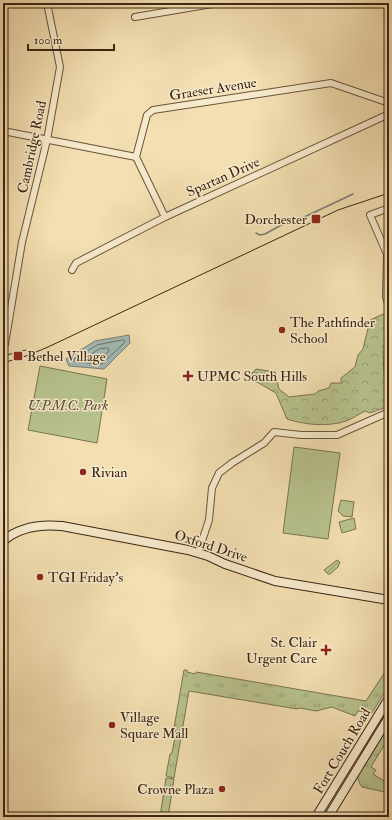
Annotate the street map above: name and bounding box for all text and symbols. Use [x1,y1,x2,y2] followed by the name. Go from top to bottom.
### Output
[28,26,114,52] scale bar
[34,33,63,48] text: 100 m
[168,74,258,104] street label: Graeser Avenue
[14,99,50,195] street label: Cambridge Road
[184,153,263,202] street label: Spartan Drive
[244,211,308,228] place label: Dorchester
[310,213,322,225] marker: Dorchester
[290,314,376,347] place label: The Pathfinder School
[277,325,287,335] marker: The Pathfinder School
[27,348,106,365] place label: Bethel Village
[12,350,24,362] marker: Bethel Village
[197,368,307,385] place label: UPMC South Hills
[182,370,194,382] marker: UPMC South Hills
[28,397,109,414] park label: U.P.M.C. Park
[91,464,127,481] place label: Rivian
[78,467,88,477] marker: Rivian
[172,526,250,566] street label: Oxford Drive
[48,569,123,587] place label: TGI Friday's
[35,572,45,582] marker: TGI Friday's
[246,634,318,667] place label: St. Clair Urgent Care
[320,644,332,656] marker: St. Clair Urgent Care
[310,705,374,797] street label: Fort Couch Road
[120,709,189,742] place label: Village Square Mall
[107,720,117,730] marker: Village Square Mall
[137,781,214,798] place label: Crowne Plaza
[217,784,227,794] marker: Crowne Plaza

